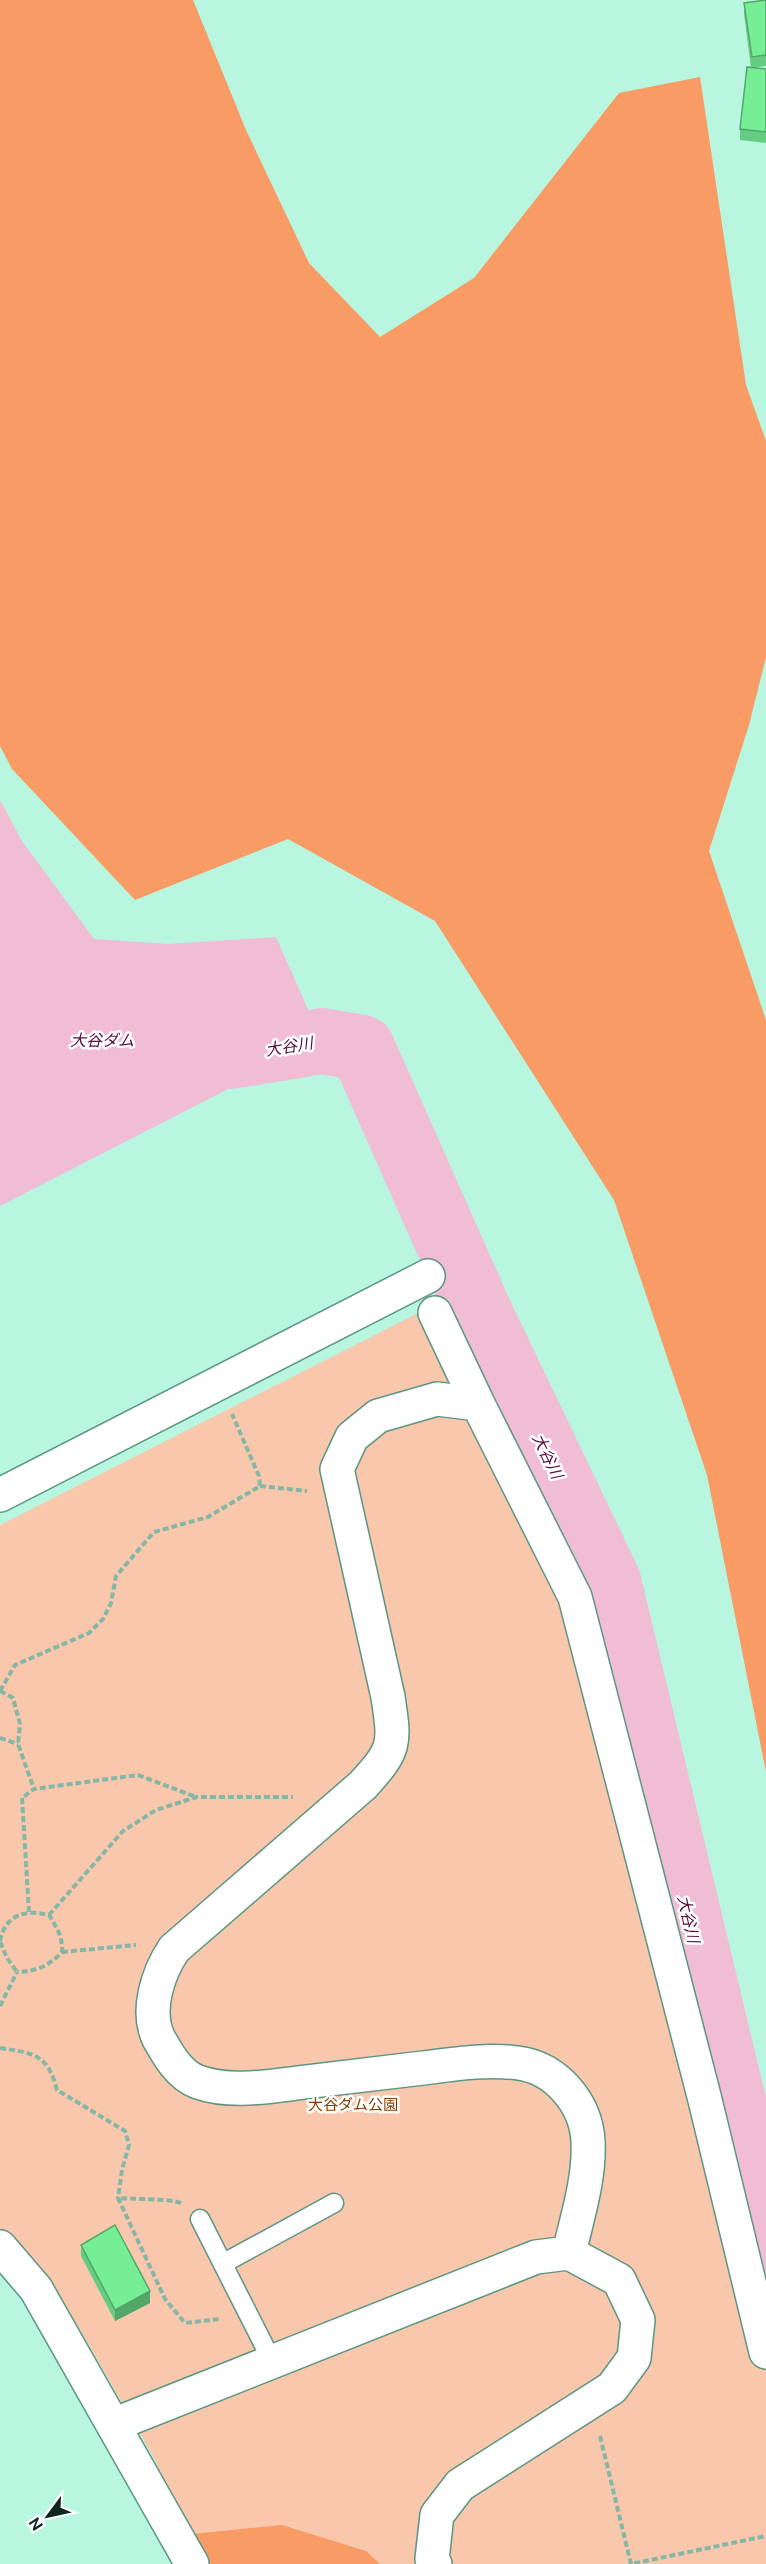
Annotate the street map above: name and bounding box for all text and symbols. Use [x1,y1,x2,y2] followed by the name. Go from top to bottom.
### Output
[70,1031,134,1049] water label: 大谷ダム
[264,1033,316,1059] water label: 大谷川
[529,1430,567,1483] water label: 大谷川
[675,1894,704,1946] water label: 大谷川
[308,2096,398,2113] park label: 大谷ダム公園
[18,2486,78,2546] north arrow
[25,2514,46,2534] text: N

